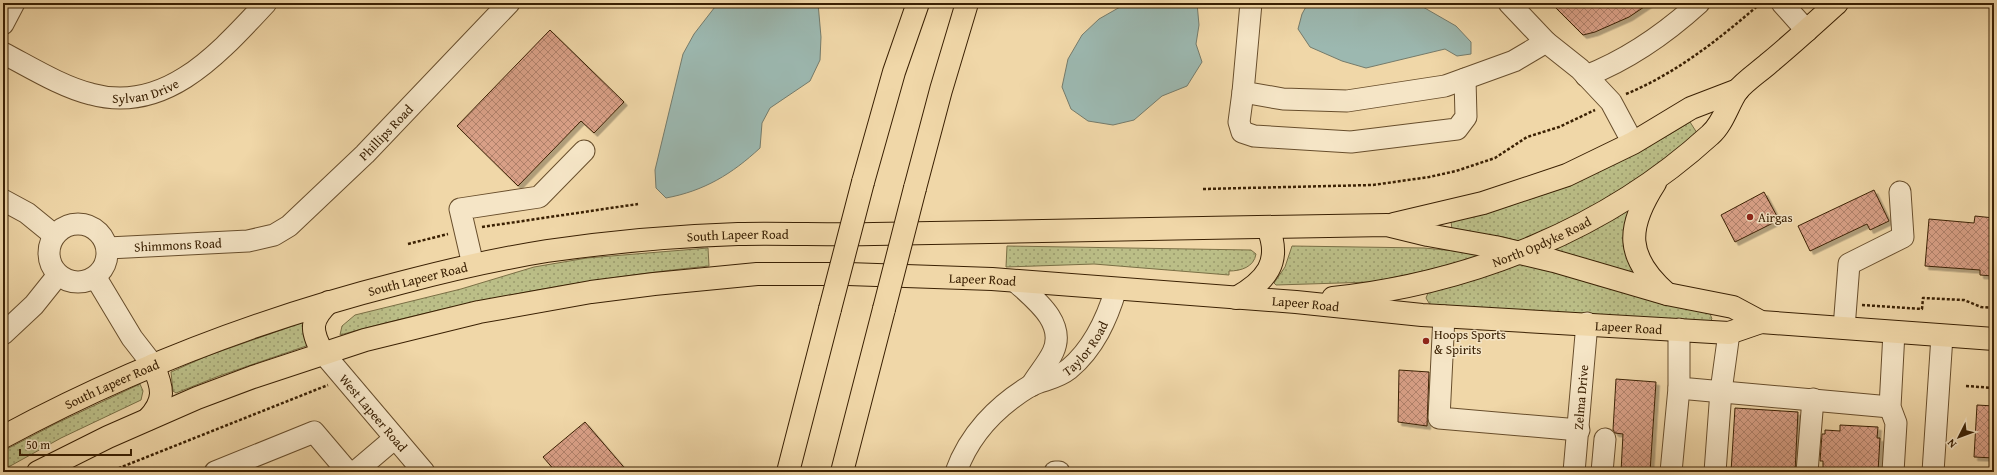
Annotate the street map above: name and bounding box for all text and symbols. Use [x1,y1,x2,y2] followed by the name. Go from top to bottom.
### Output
[112,74,182,108] street label: Sylvan Drive
[355,100,418,165] street label: Phillips Road
[1758,208,1793,227] place label: Airgas
[1490,212,1595,272] street label: North Opdyke Road
[1745,212,1755,222] marker: Airgas
[686,225,789,246] street label: South Lapeer Road
[134,233,222,257] street label: Shimmons Road
[366,258,469,301] street label: South Lapeer Road
[949,269,1017,291] street label: Lapeer Road
[1271,291,1340,316] street label: Lapeer Road
[1595,316,1663,339] street label: Lapeer Road
[1059,318,1113,381] street label: Taylor Road
[1434,325,1506,359] place label: Hoops Sports & Spirits
[1421,336,1431,346] marker: Hoops Sports & Spirits
[61,355,162,414] street label: South Lapeer Road
[1569,364,1593,431] street label: Zelma Drive
[335,370,412,456] street label: West Lapeer Road
[1939,417,1979,457] north arrow
[20,431,131,457] scale bar
[1943,435,1960,452] text: N
[26,436,50,453] text: 50 m

